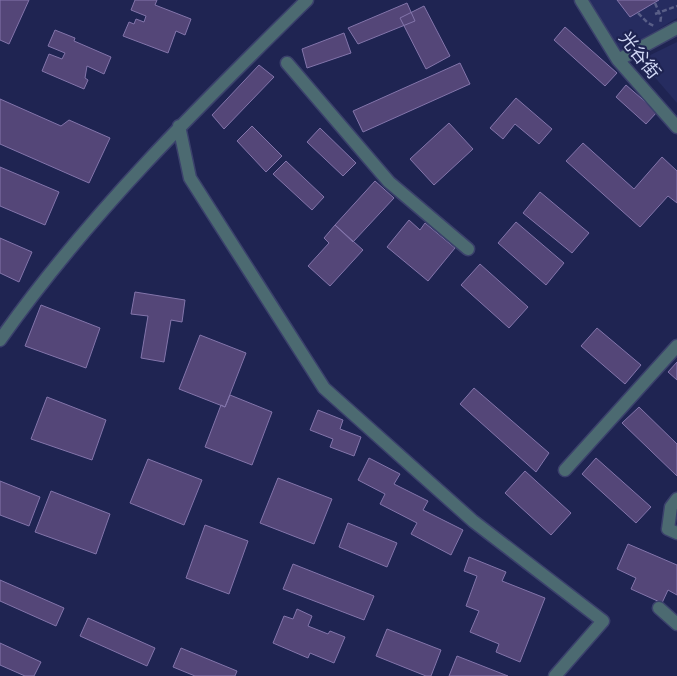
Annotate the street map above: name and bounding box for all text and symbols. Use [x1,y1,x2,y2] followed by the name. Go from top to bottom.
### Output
[614,27,666,83] street label: 光谷街

